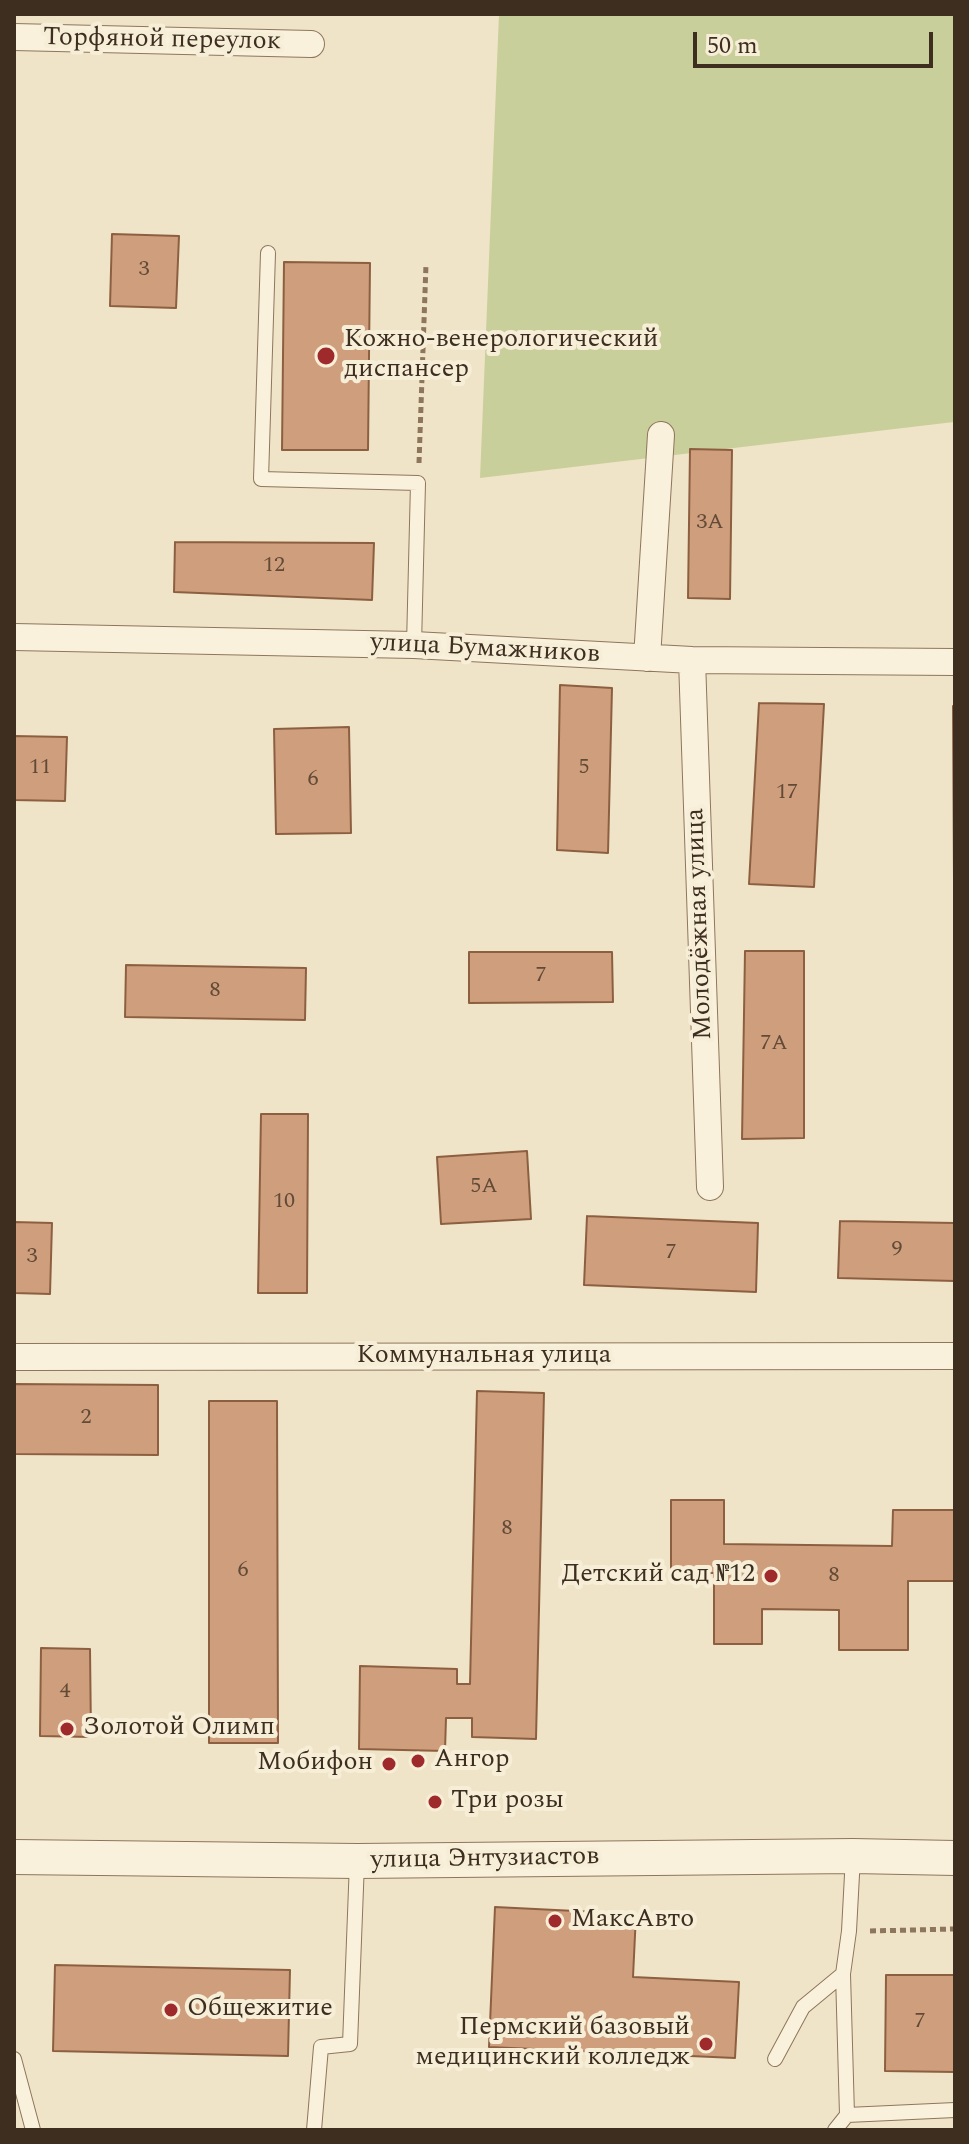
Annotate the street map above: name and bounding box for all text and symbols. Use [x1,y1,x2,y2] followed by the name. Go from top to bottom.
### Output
[697,16,937,66] scale bar
[43,23,281,59] street label: Торфяной переулок
[707,28,758,64] text: 50 m
[139,258,149,284] house number: 3
[344,325,659,386] place label: Кожно-венерологический диспансер
[315,345,337,367] marker: Кожно-венерологический диспансер
[696,511,724,537] house number: 3А
[263,554,285,580] house number: 12
[370,628,600,672] street label: улица Бумажников
[29,756,51,782] house number: 11
[579,756,589,782] house number: 5
[308,768,318,794] house number: 6
[776,781,798,807] house number: 17
[681,807,721,1041] street label: Молодёжная улица
[536,964,546,990] house number: 7
[210,979,220,1005] house number: 8
[760,1032,788,1058] house number: 7А
[470,1175,498,1201] house number: 5А
[273,1190,295,1216] house number: 10
[892,1238,902,1264] house number: 9
[666,1241,676,1267] house number: 7
[27,1245,37,1271] house number: 3
[356,1341,612,1373] street label: Коммунальная улица
[81,1406,91,1432] house number: 2
[502,1517,512,1543] house number: 8
[238,1559,248,1585] house number: 6
[561,1560,755,1592] place label: Детский сад №12
[829,1564,839,1590] house number: 8
[762,1567,780,1585] marker: Детский сад №12
[60,1680,70,1706] house number: 4
[83,1713,275,1745] place label: Золотой Олимп
[58,1720,76,1738] marker: Золотой Олимп
[434,1745,510,1777] place label: Ангор
[257,1748,373,1780] place label: Мобифон
[409,1752,427,1770] marker: Ангор
[380,1755,398,1773] marker: Мобифон
[451,1786,564,1818] place label: Три розы
[426,1793,444,1811] marker: Три розы
[370,1842,600,1878] street label: улица Энтузиастов
[571,1905,694,1937] place label: МаксАвто
[546,1912,564,1930] marker: МаксАвто
[187,1994,333,2026] place label: Общежитие
[162,2001,180,2019] marker: Общежитие
[915,2010,925,2036] house number: 7
[416,2013,690,2074] place label: Пермский базовый медицинский колледж
[697,2035,715,2053] marker: Пермский базовый медицинский колледж

